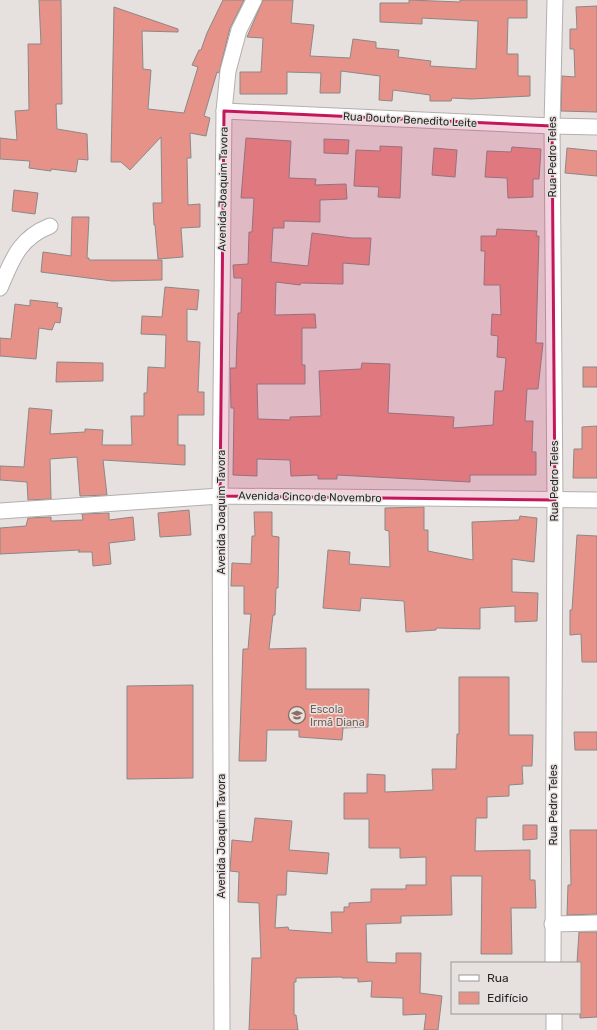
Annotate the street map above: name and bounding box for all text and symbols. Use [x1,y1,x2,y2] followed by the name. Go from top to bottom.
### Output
[342,110,478,130] street label: Rua Doutor Benedito Leite
[546,116,559,198] street label: Rua Pedro Teles
[215,126,231,252] street label: Avenida Joaquim Tavora
[548,440,561,522] street label: Rua Pedro Teles
[215,450,228,574] street label: Avenida Joaquim Tavora
[238,489,382,505] street label: Avenida Cinco de Novembro
[310,703,365,729] place label: Escola Irmã Diana
[287,705,307,725] school or university icon: Escola Irmã Diana
[547,764,560,846] street label: Rua Pedro Teles
[215,774,228,898] street label: Avenida Joaquim Tavora
[451,962,581,1014] legend
[487,971,509,985] text: Rua
[487,991,528,1005] text: Edifício

